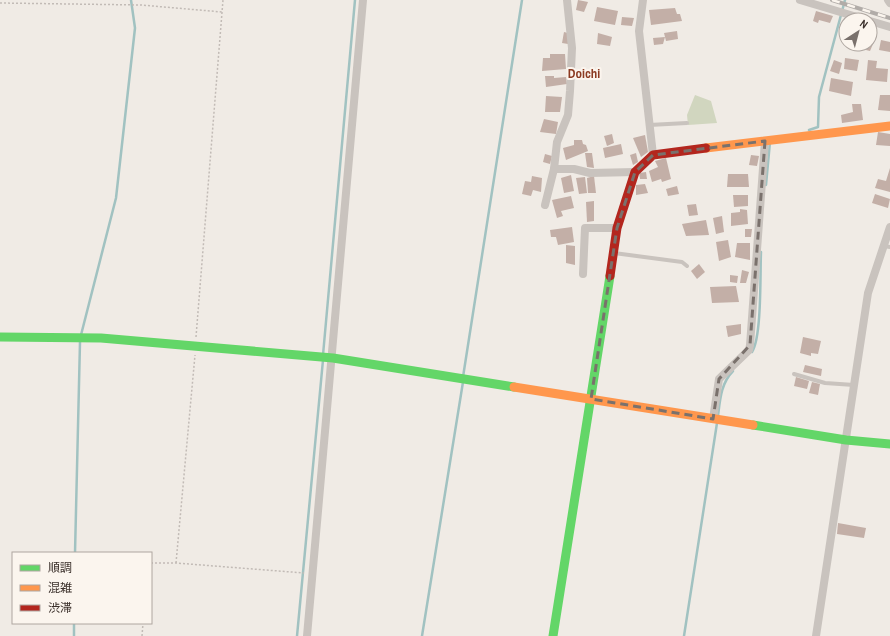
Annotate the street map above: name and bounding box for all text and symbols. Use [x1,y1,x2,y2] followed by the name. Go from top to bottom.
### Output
[838,12,878,52] north arrow
[857,16,871,31] text: N
[568,65,600,82] district label: Doichi
[12,552,152,624] legend
[48,560,72,576] text: 順調
[48,580,72,596] text: 混雑
[48,600,72,616] text: 渋滞

